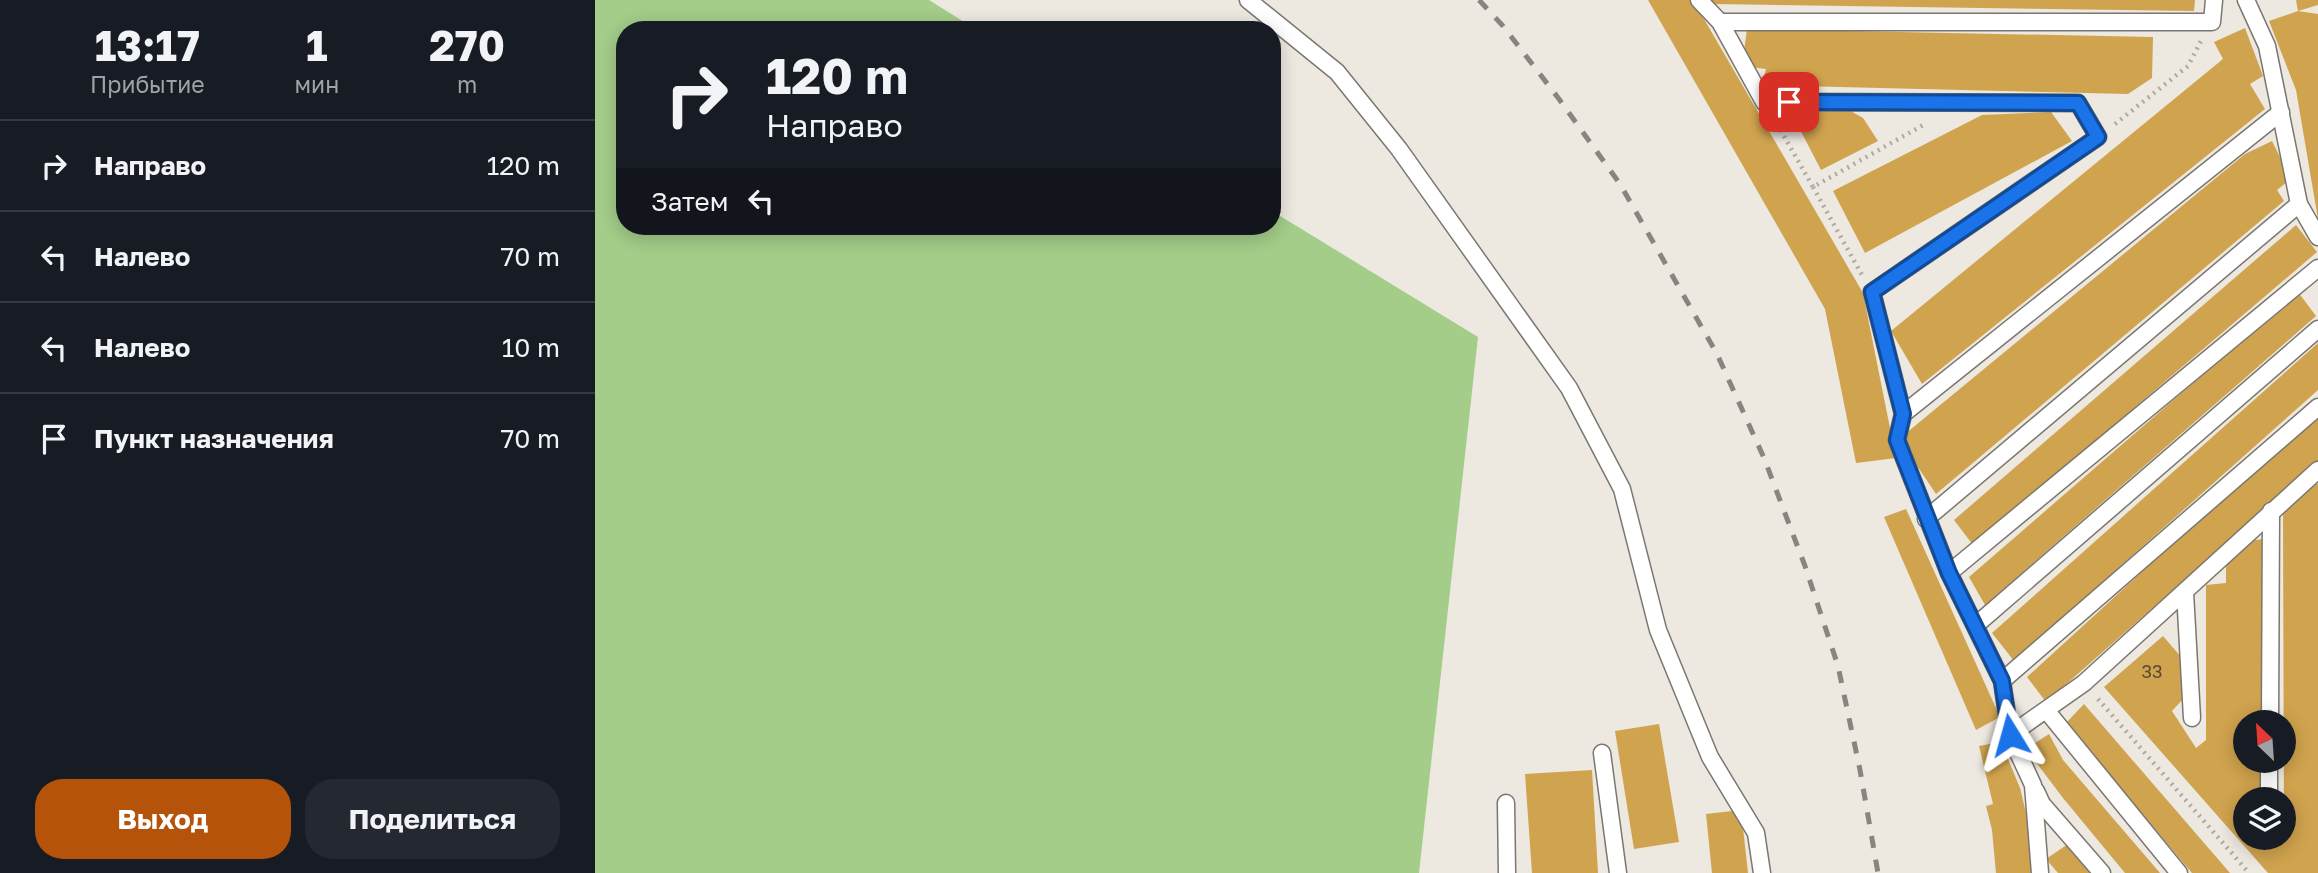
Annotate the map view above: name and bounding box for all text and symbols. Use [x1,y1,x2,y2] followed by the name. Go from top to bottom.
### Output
[95,20,200,70] text: 13:17
[306,20,328,70] text: 1
[429,20,505,70] text: 270
[766,46,908,105] text: 120 m
[651,49,742,140] icon: right
[90,70,205,98] text: Прибытие
[295,70,339,98] text: мин
[457,70,477,98] text: m
[1759,72,1819,132] pin
[1770,83,1808,121] icon: arrive
[766,106,903,144] text: Направо
[35,147,73,185] icon: right
[94,150,206,181] text: Направо
[487,150,560,181] text: 120 m
[742,182,780,220] icon: left
[651,186,728,217] text: Затем
[35,238,73,276] icon: left
[94,241,190,272] text: Налево
[501,241,560,272] text: 70 m
[35,329,73,367] icon: left
[94,332,190,363] text: Налево
[502,332,560,363] text: 10 m
[35,420,73,458] icon: arrive
[94,423,334,454] text: Пункт назначения
[501,423,560,454] text: 70 m
[2141,660,2163,682] house number: 33
[1973,698,2047,772] position arrow
[2233,710,2296,774] north arrow
[2233,710,2296,850] map controls
[35,779,291,859] button: Выход
[305,779,560,859] button: Поделиться
[2233,787,2296,850] button: layers

